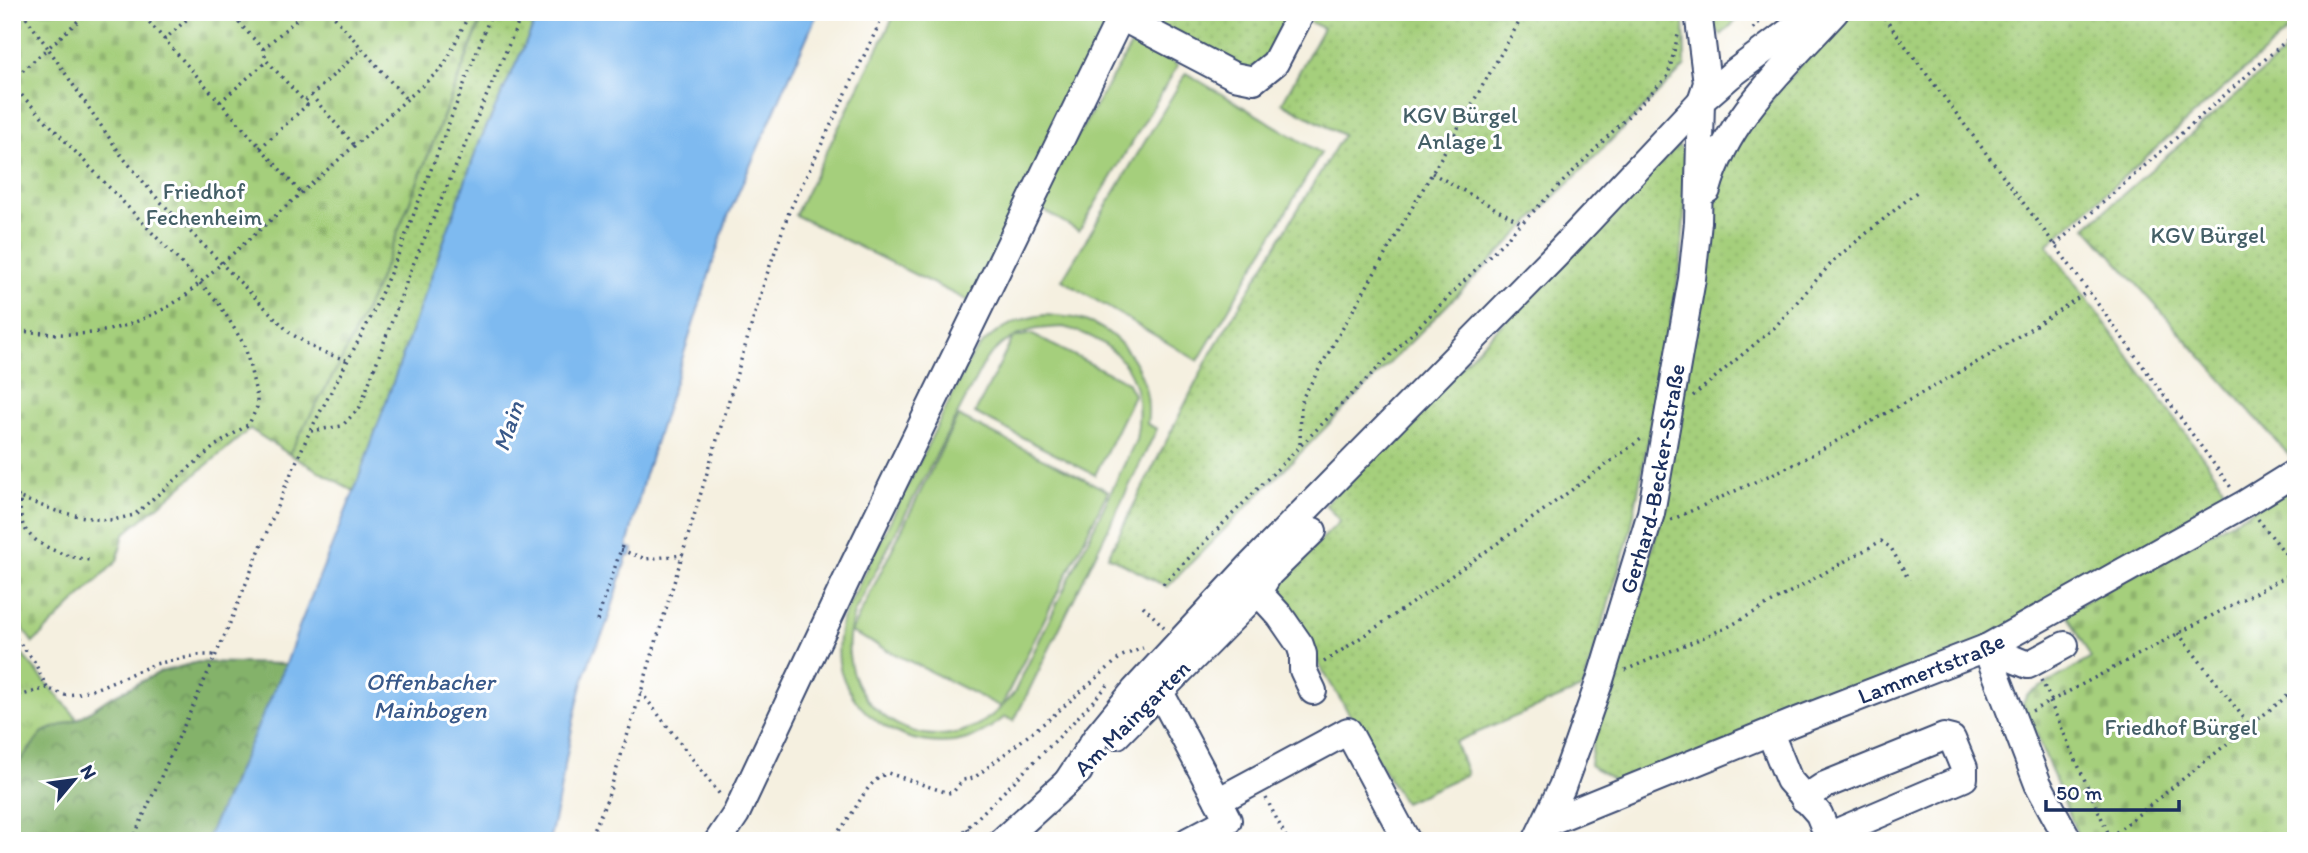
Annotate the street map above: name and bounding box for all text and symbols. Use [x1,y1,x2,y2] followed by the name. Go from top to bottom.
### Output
[1402,101,1518,155] park label: KGV Bürgel Anlage 1
[146,177,263,231] park label: Friedhof Fechenheim
[2150,221,2266,249] park label: KGV Bürgel
[1613,361,1691,597] street label: Gerhard-Becker-Straße
[486,397,530,455] water label: Main
[1854,626,2009,710] street label: Lammertstraße
[1068,654,1196,782] street label: Am Maingarten
[366,667,497,724] water label: Offenbacher Mainbogen
[2104,713,2258,741] park label: Friedhof Bürgel
[38,744,108,814] north arrow
[75,761,102,783] text: N
[2046,769,2178,813] scale bar
[2056,780,2103,805] text: 50 m

